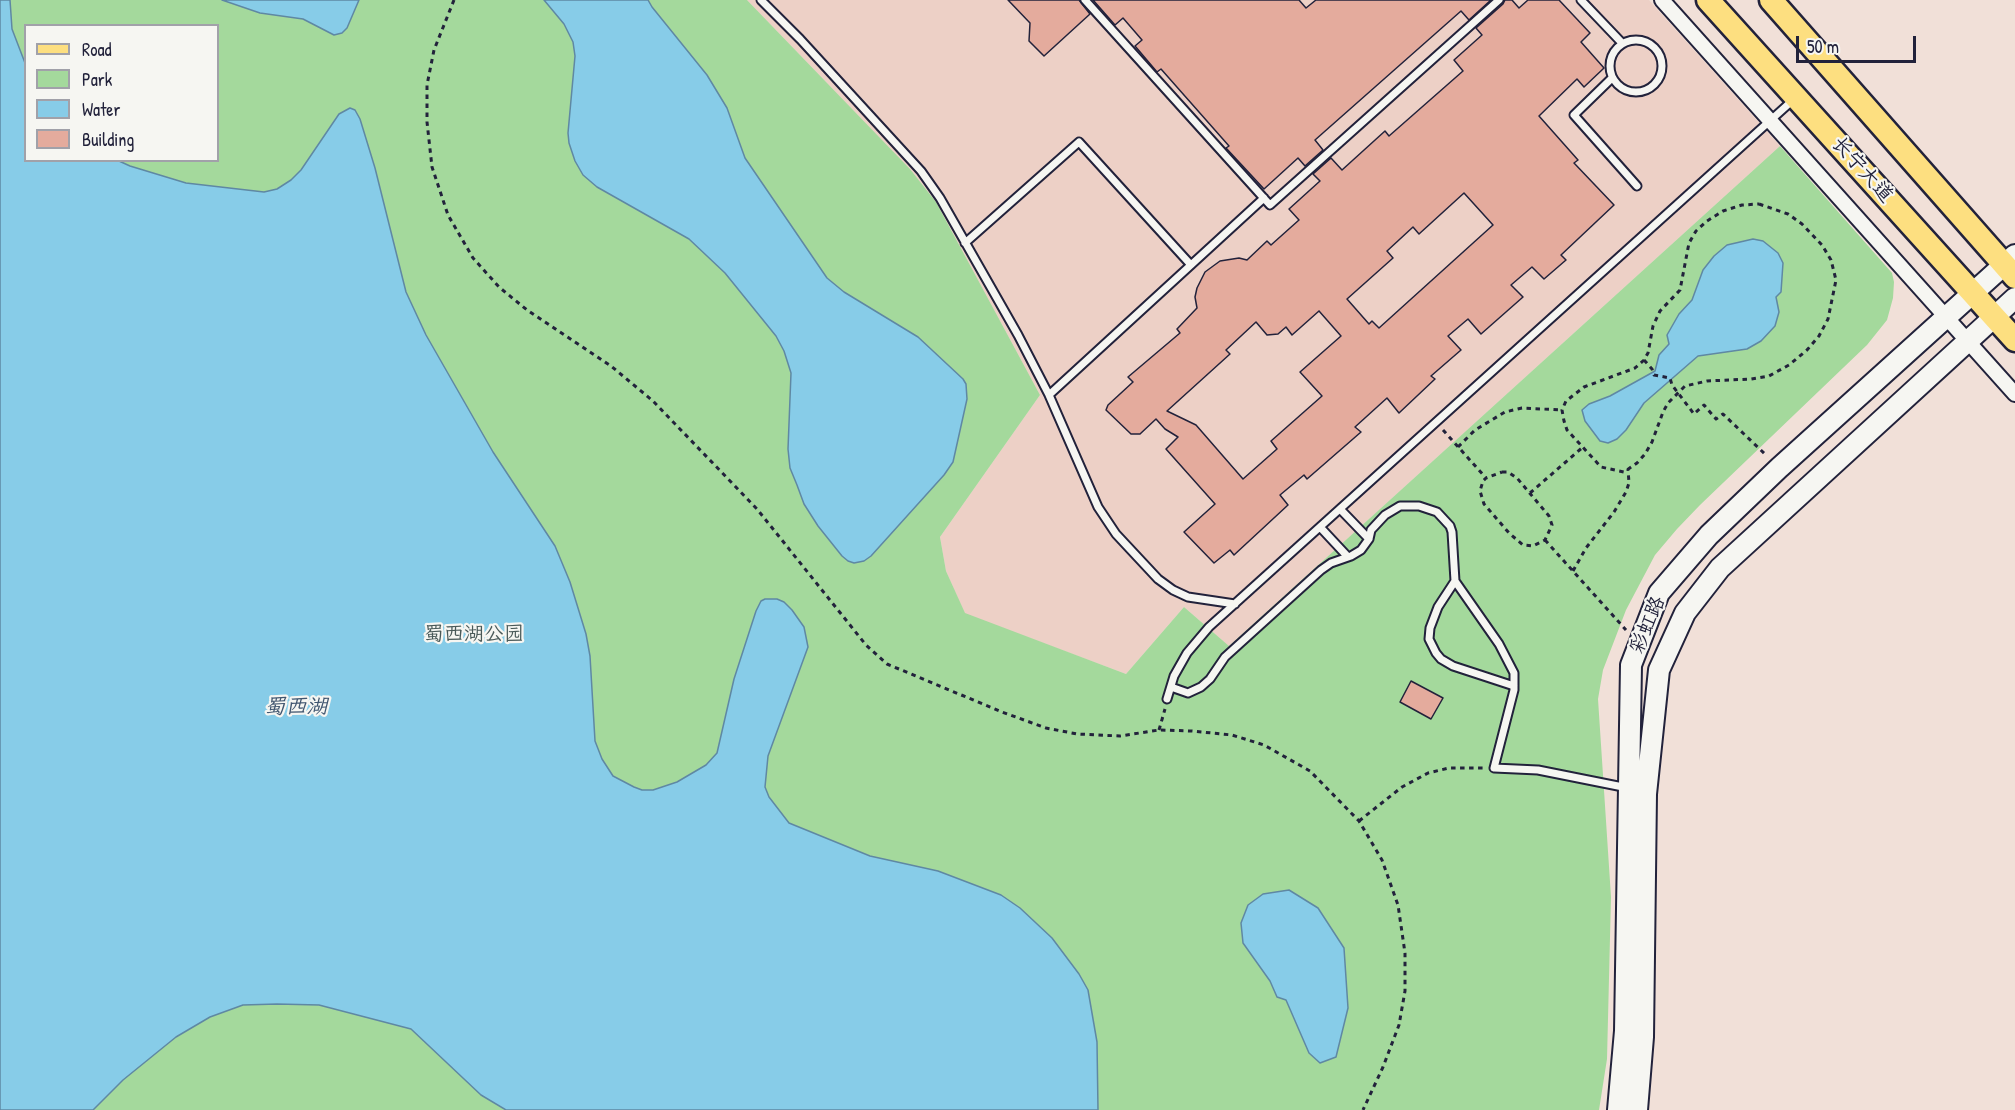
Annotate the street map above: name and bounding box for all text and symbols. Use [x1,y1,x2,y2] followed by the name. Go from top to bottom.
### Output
[24,24,219,162] legend
[1799,24,1919,62] scale bar
[1807,34,1839,59] text: 50 m
[82,37,112,62] text: Road
[82,67,112,92] text: Park
[82,97,120,122] text: Water
[82,127,134,152] text: Building
[1826,132,1898,208] street label: 长宁大道
[1625,593,1671,657] street label: 彩虹路
[424,623,524,647] park label: 蜀西湖公园
[265,694,327,720] water label: 蜀西湖

